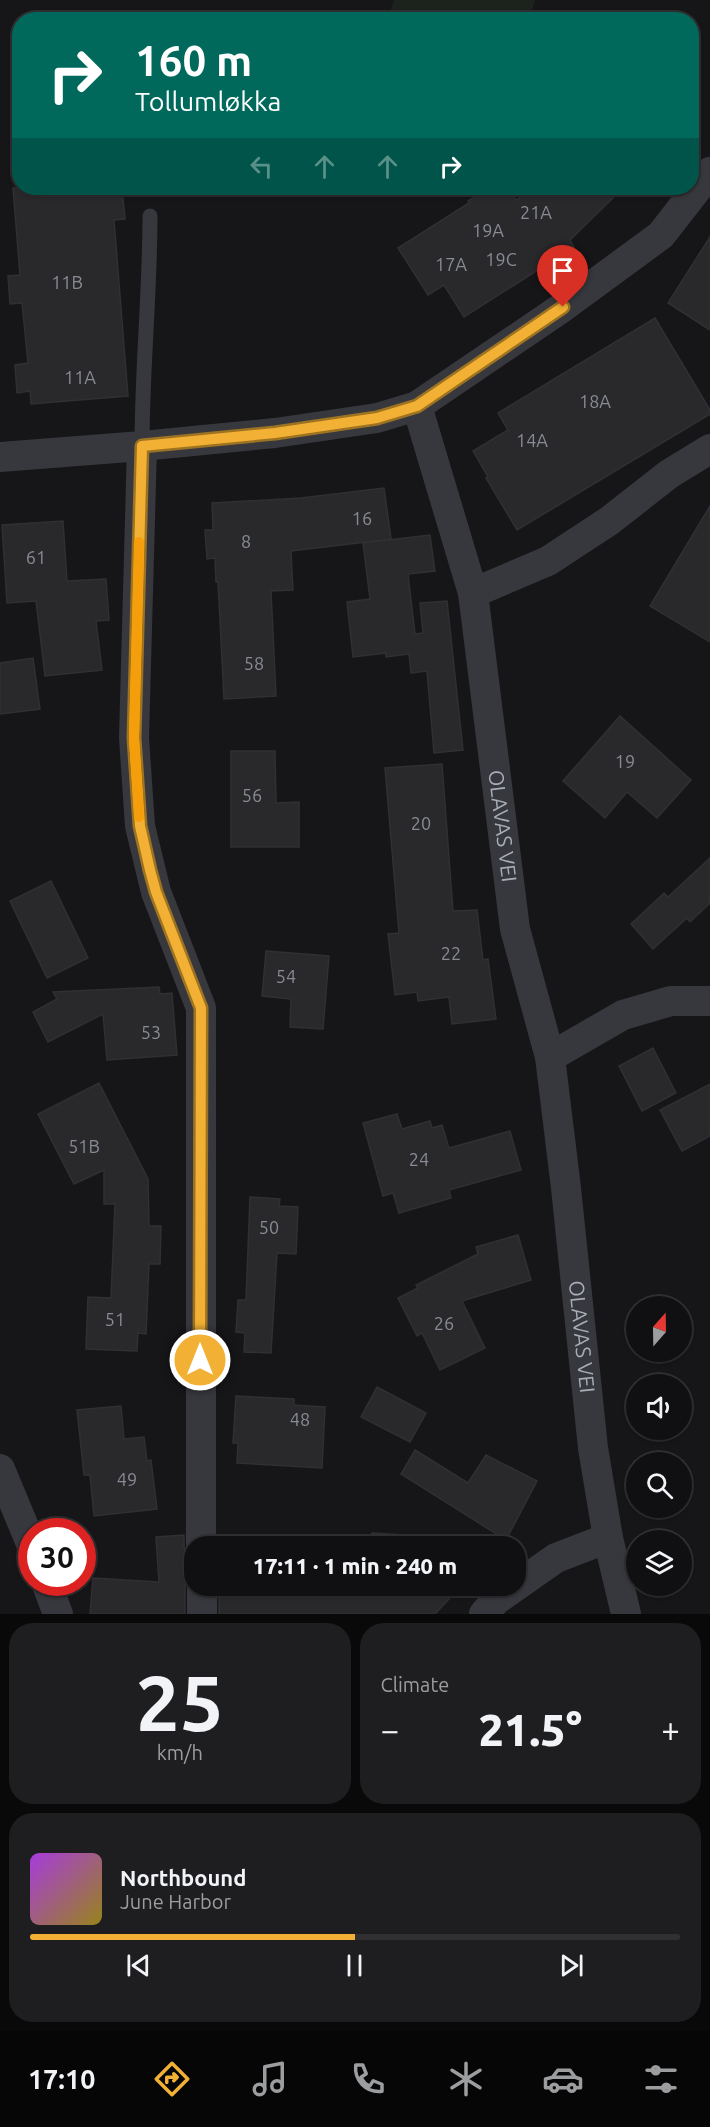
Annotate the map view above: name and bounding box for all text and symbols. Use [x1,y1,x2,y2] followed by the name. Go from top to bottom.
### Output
[36,36,114,114] icon: right
[135,37,252,84] text: 160 m
[135,86,281,116] text: Tollumløkka
[245,150,278,183] icon: left
[308,150,341,183] icon: ahead
[371,150,404,183] icon: ahead
[434,150,467,183] icon: right
[520,202,552,222] house number: 21A
[472,220,504,240] house number: 19A
[537,245,588,307] pin
[485,249,517,269] house number: 19C
[435,254,467,274] house number: 17A
[546,254,579,287] icon: arrive
[51,272,83,292] house number: 11B
[64,367,96,387] house number: 11A
[579,391,611,411] house number: 18A
[516,430,548,450] house number: 14A
[352,508,372,528] house number: 16
[241,531,251,551] house number: 8
[26,547,46,567] house number: 61
[244,653,264,673] house number: 58
[615,751,635,771] house number: 19
[484,768,522,883] street label: OLAVAS VEI
[242,785,262,805] house number: 56
[411,813,431,833] house number: 20
[441,943,461,963] house number: 22
[276,966,296,986] house number: 54
[141,1022,161,1042] house number: 53
[68,1136,100,1156] house number: 51B
[409,1149,429,1169] house number: 24
[259,1217,279,1237] house number: 50
[565,1279,600,1394] street label: OLAVAS VEI
[626,1296,692,1362] north arrow
[626,1296,692,1596] map controls
[105,1309,125,1329] house number: 51
[434,1313,454,1333] house number: 26
[168,1328,232,1392] position arrow
[626,1374,692,1440] button: sound
[290,1409,310,1429] house number: 48
[626,1452,692,1518] button: search
[117,1469,137,1489] house number: 49
[18,1518,96,1596] speed limit sign: 30
[626,1530,692,1596] button: layers
[253,1553,457,1578] text: 17:11 · 1 min · 240 m
[136,1658,224,1746] text: 25
[381,1673,449,1696] text: Climate
[478,1704,582,1755] text: 21.5°
[381,1711,399,1748] text: −
[661,1711,680,1748] text: +
[157,1741,203,1764] text: km/h
[120,1865,246,1890] text: Northbound
[120,1890,231,1913] text: June Harbor
[122,1949,155,1982] icon: previous
[338,1949,371,1982] icon: pause
[555,1949,588,1982] icon: next
[151,2058,193,2100] icon: directions
[249,2058,291,2100] icon: music
[347,2058,389,2100] icon: phone
[445,2058,487,2100] icon: climate
[542,2058,584,2100] icon: car
[640,2058,682,2100] icon: filters
[28,2064,95,2094] text: 17:10

